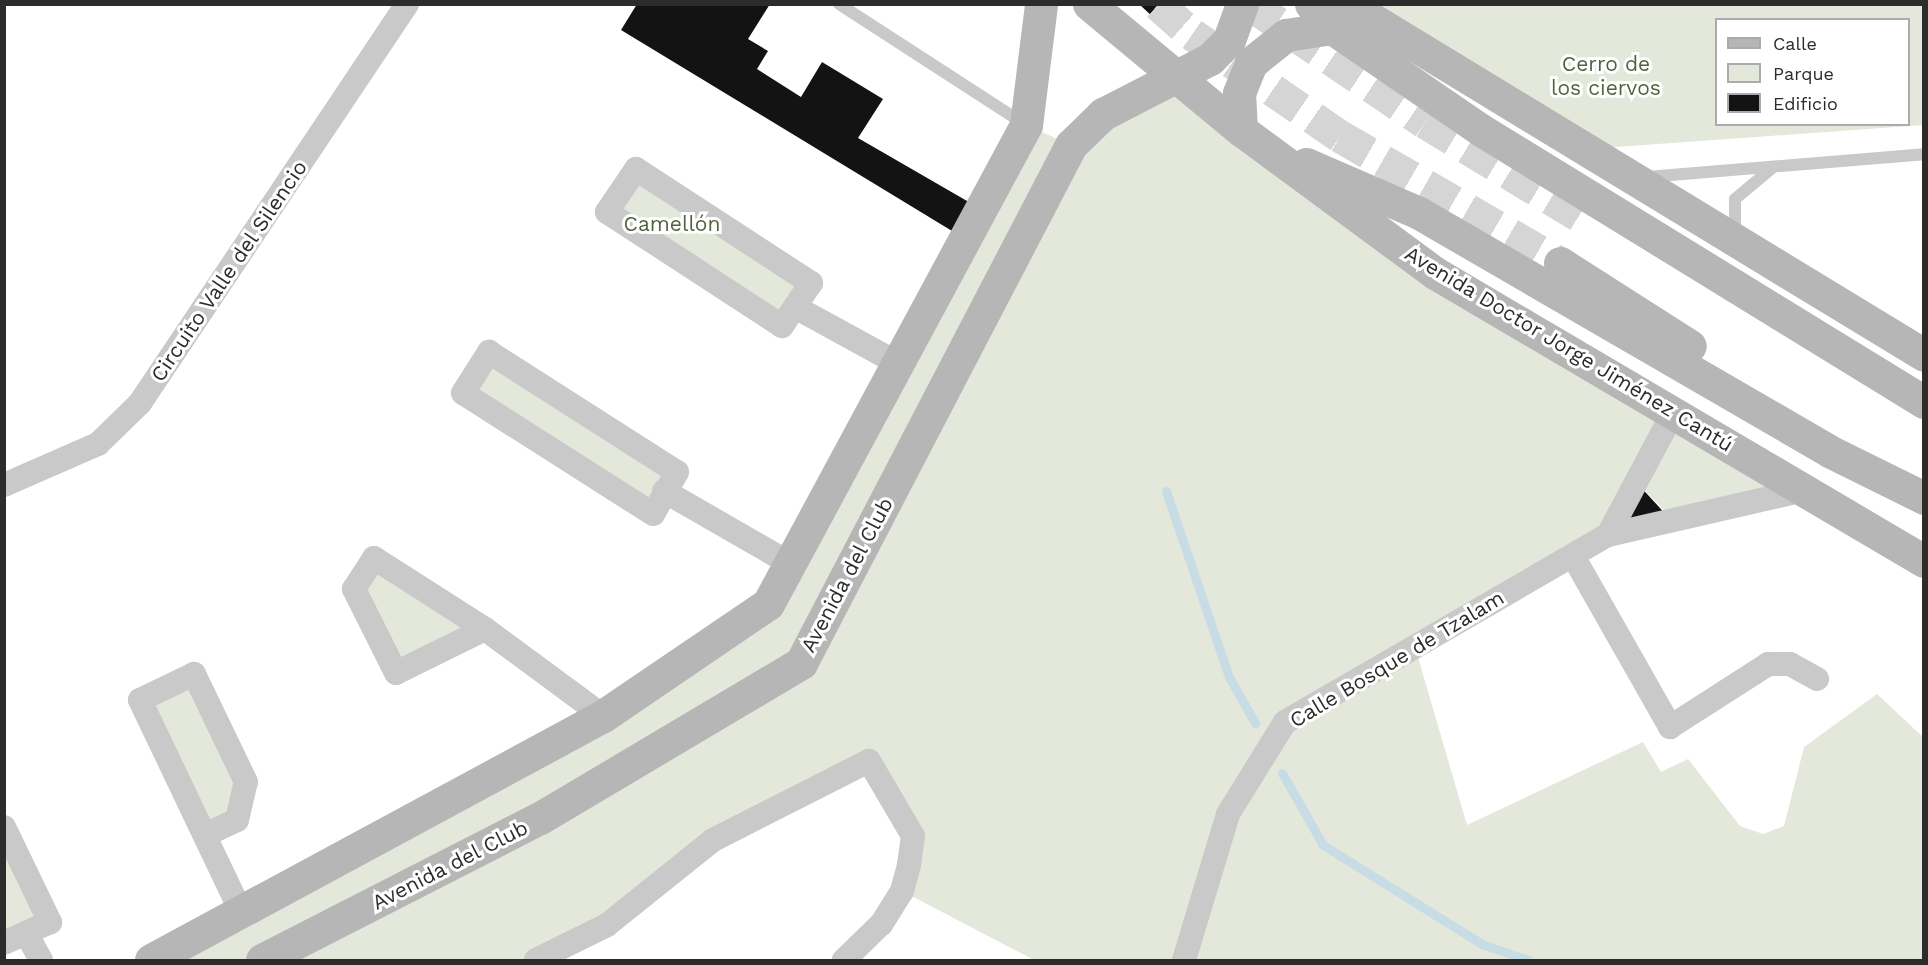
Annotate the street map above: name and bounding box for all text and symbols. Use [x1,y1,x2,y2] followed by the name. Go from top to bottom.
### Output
[1715,18,1910,126] legend
[1773,33,1817,54] text: Calle
[1551,51,1661,101] park label: Cerro de los ciervos
[1773,63,1834,84] text: Parque
[1773,93,1838,114] text: Edificio
[145,155,313,387] street label: Circuito Valle del Silencio
[624,211,720,237] park label: Camellón
[1400,240,1738,458] street label: Avenida Doctor Jorge Jiménez Cantú
[795,493,899,657] street label: Avenida del Club
[1285,585,1509,733] street label: Calle Bosque de Tzalam
[367,815,533,915] street label: Avenida del Club

